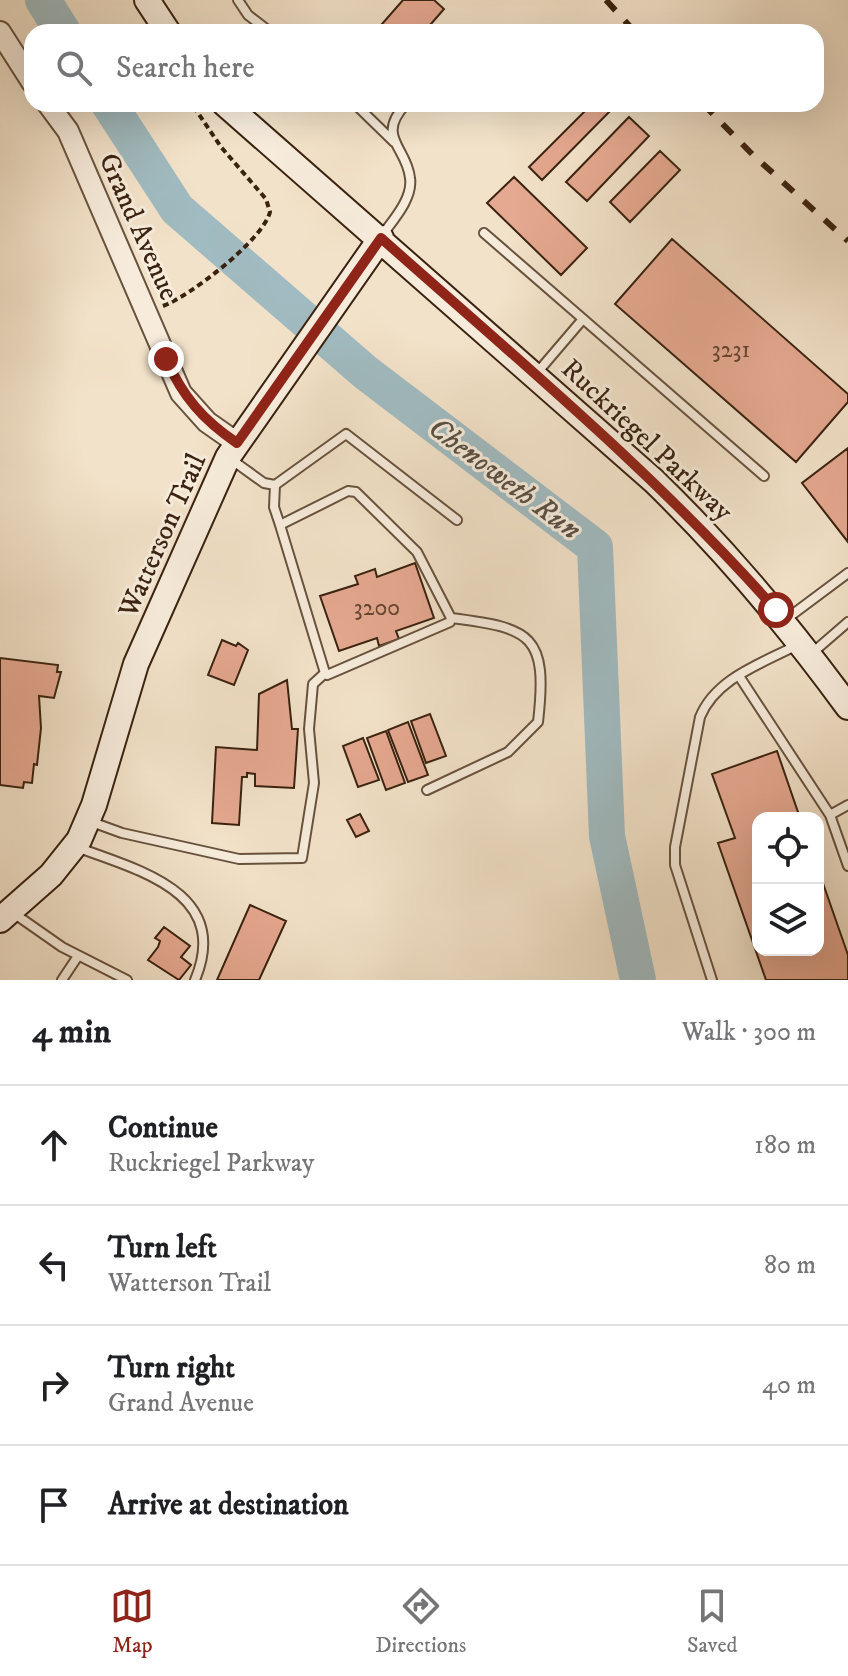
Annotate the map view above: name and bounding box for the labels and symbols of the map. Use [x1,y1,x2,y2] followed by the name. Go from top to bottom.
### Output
[91,148,187,306] street label: Grand Avenue
[712,335,750,365] house number: 3231
[148,341,184,377] route end
[554,352,741,529] street label: Ruckriegel Parkway
[420,410,588,549] water label: Chenoweth Run
[110,448,214,624] street label: Watterson Trail
[758,592,794,628] route start
[354,593,400,623] house number: 3200

